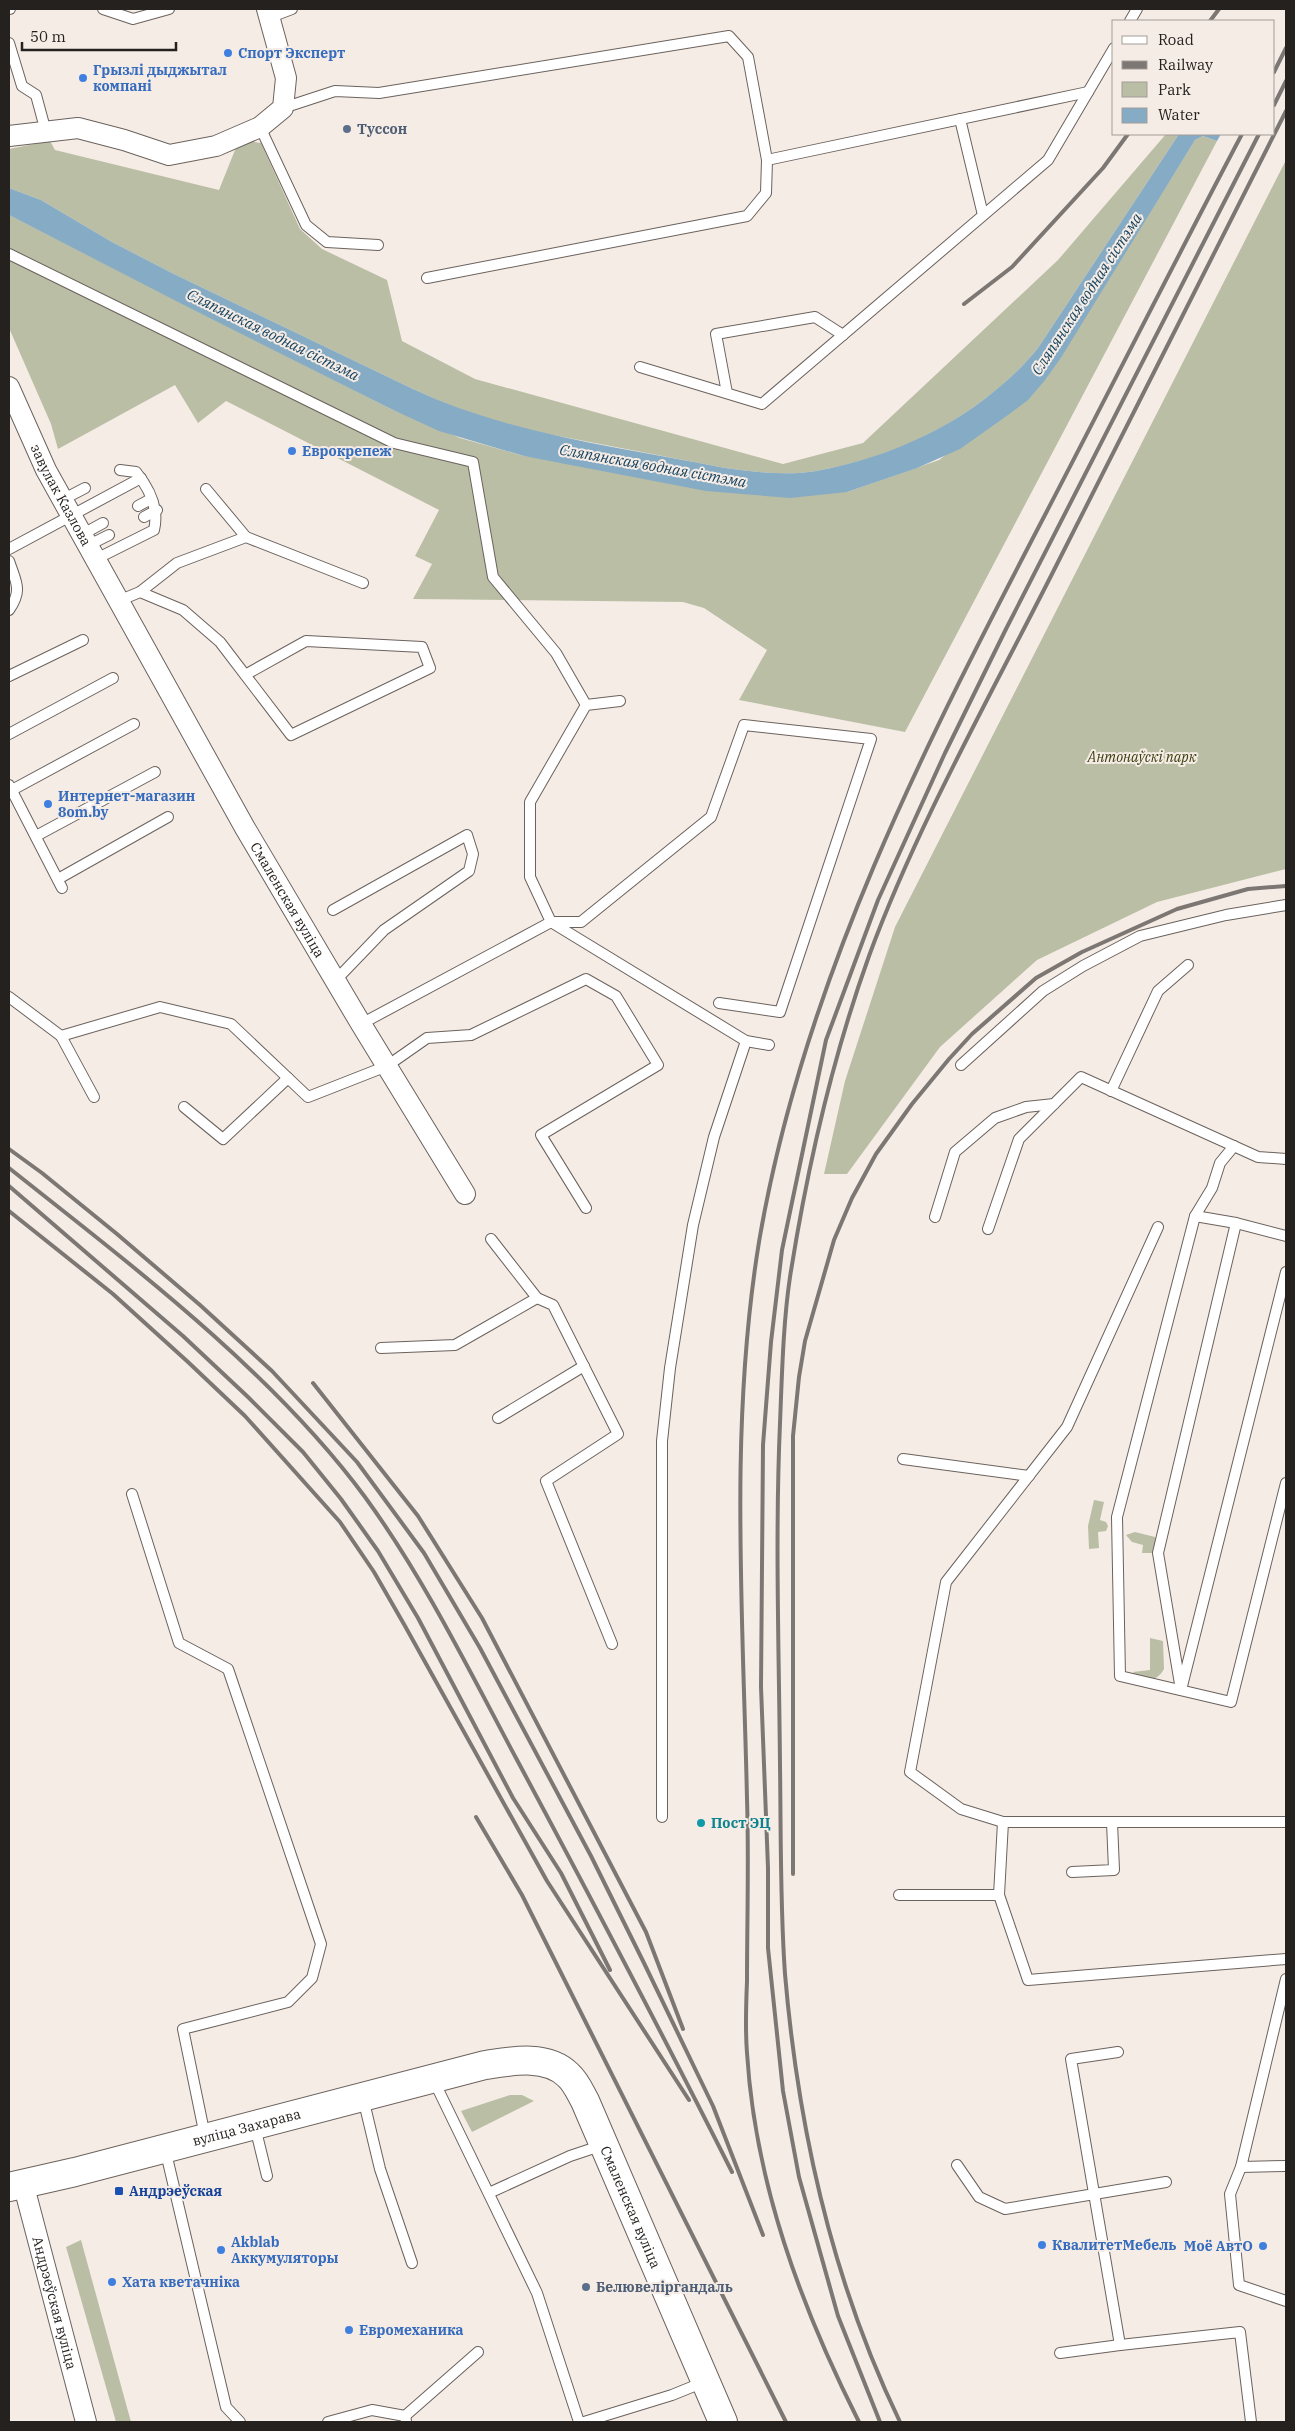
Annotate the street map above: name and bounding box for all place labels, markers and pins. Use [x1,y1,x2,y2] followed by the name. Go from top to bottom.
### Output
[238,44,345,62] place label: Спорт Эксперт
[222,47,234,59] marker: Спорт Эксперт
[93,61,227,95] place label: Грызлі дыджытал компані
[77,72,89,84] marker: Грызлі дыджытал компані
[357,120,407,138] place label: Туссон
[341,123,353,135] marker: Туссон
[302,442,392,460] place label: Еврокрепеж
[286,445,298,457] marker: Еврокрепеж
[58,787,195,821] place label: Интернет-магазин 8om.by
[42,798,54,810] marker: Интернет-магазин 8om.by
[711,1814,771,1832] place label: Пост ЭЦ
[695,1817,707,1829] marker: Пост ЭЦ
[129,2182,223,2200] place label: Андрэеўская
[113,2185,125,2197] marker: Андрэеўская
[231,2233,339,2267] place label: Akblab Аккумуляторы
[1052,2236,1176,2254] place label: КвалитетМебель
[1184,2237,1253,2255] place label: Моё АвтО
[1036,2239,1048,2251] marker: КвалитетМебель
[1257,2240,1269,2252] marker: Моё АвтО
[215,2244,227,2256] marker: Akblab Аккумуляторы
[122,2273,240,2291] place label: Хата кветачніка
[106,2276,118,2288] marker: Хата кветачніка
[596,2278,733,2296] place label: Белювеліргандаль
[580,2281,592,2293] marker: Белювеліргандаль
[359,2321,464,2339] place label: Евромеханика
[343,2324,355,2336] marker: Евромеханика

